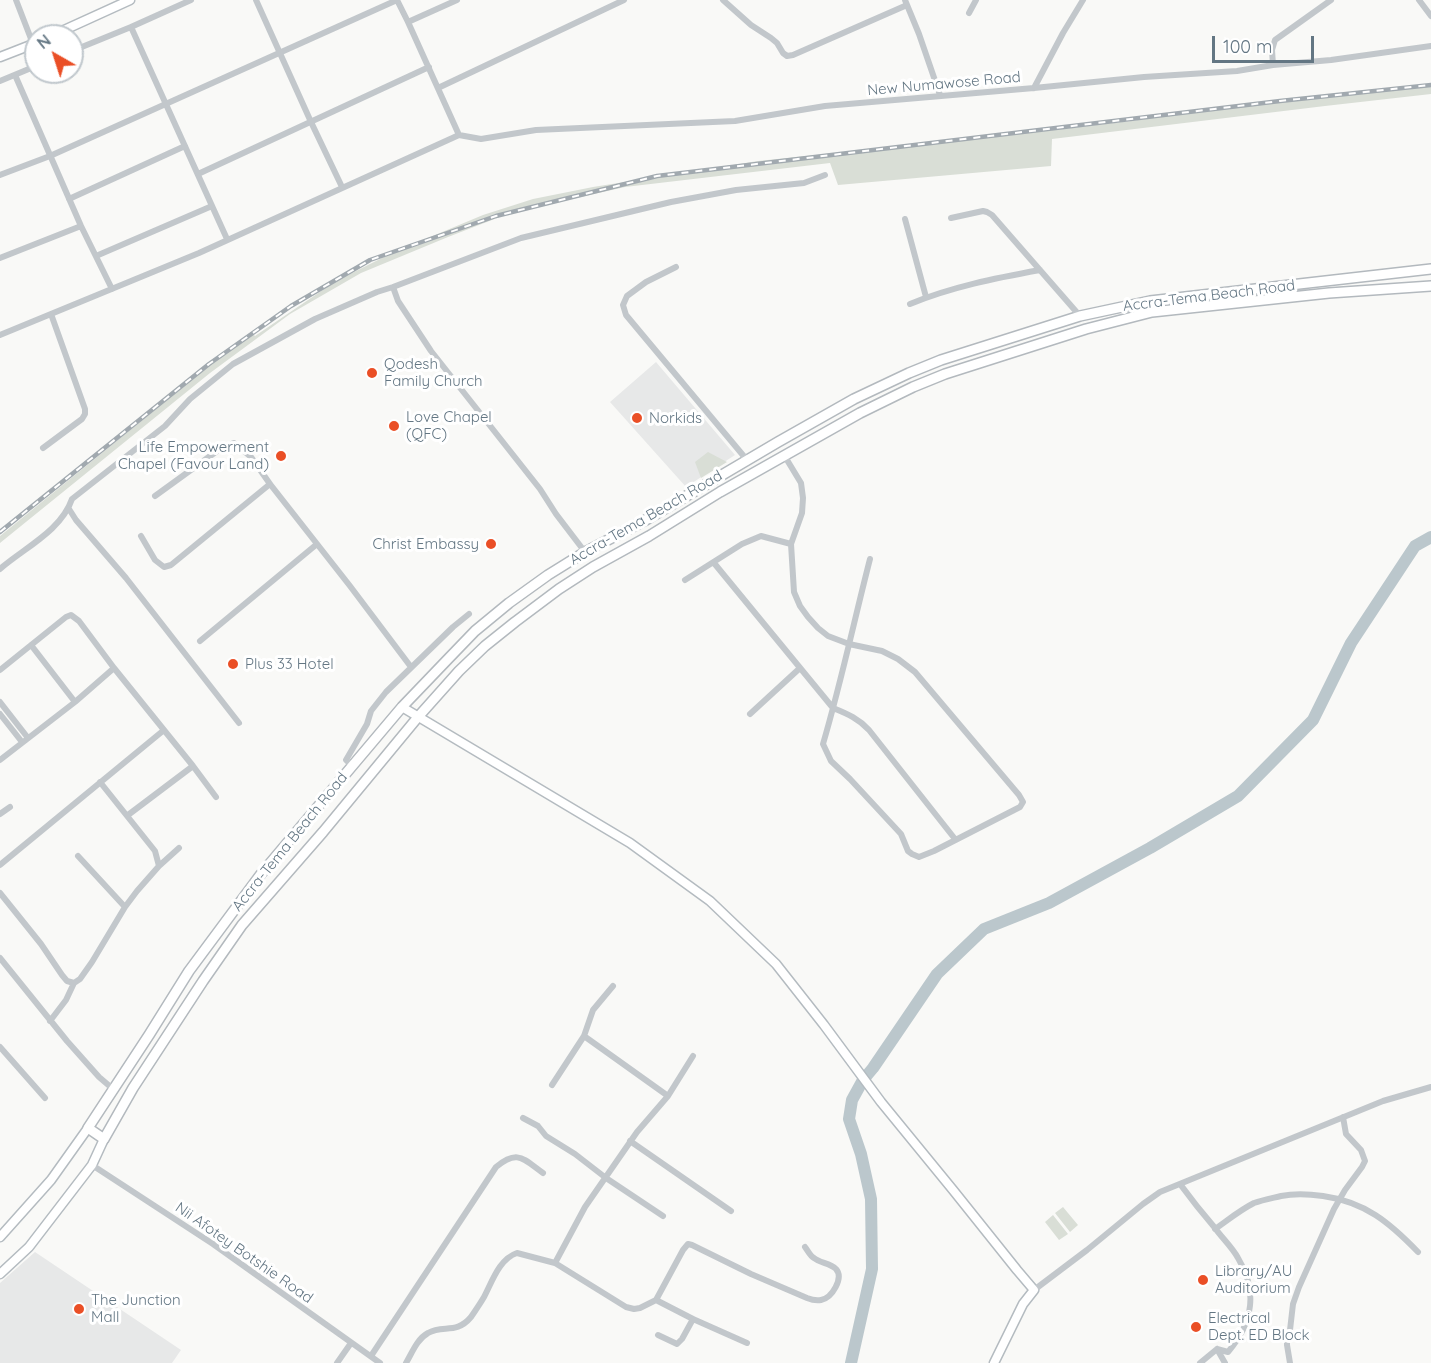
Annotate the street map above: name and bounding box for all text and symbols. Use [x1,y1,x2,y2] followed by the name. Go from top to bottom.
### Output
[24,24,84,84] north arrow
[1215,24,1317,62] scale bar
[33,30,55,53] text: N
[1223,35,1272,58] text: 100 m
[866,68,1022,100] street label: New Numawose Road
[1122,277,1296,315] street label: Accra-Tema Beach Road
[384,355,483,390] place label: Qodesh Family Church
[365,366,379,380] marker: Qodesh Family Church
[406,408,492,443] place label: Love Chapel (QFC)
[649,409,702,427] place label: Norkids
[630,411,644,425] marker: Norkids
[387,419,401,433] marker: Love Chapel (QFC)
[118,438,269,473] place label: Life Empowerment Chapel (Favour Land)
[274,449,288,463] marker: Life Empowerment Chapel (Favour Land)
[566,467,726,569] street label: Accra-Tema Beach Road
[373,535,479,553] place label: Christ Embassy
[484,537,498,551] marker: Christ Embassy
[245,655,334,673] place label: Plus 33 Hotel
[226,657,240,671] marker: Plus 33 Hotel
[228,769,352,915] street label: Accra-Tema Beach Road
[172,1199,316,1307] street label: Nii Afotey Botshie Road
[1215,1262,1292,1297] place label: Library/AU Auditorium
[1196,1273,1210,1287] marker: Library/AU Auditorium
[91,1291,181,1326] place label: The Junction Mall
[72,1302,86,1316] marker: The Junction Mall
[1208,1309,1310,1344] place label: Electrical Dept. ED Block
[1189,1320,1203,1334] marker: Electrical Dept. ED Block

